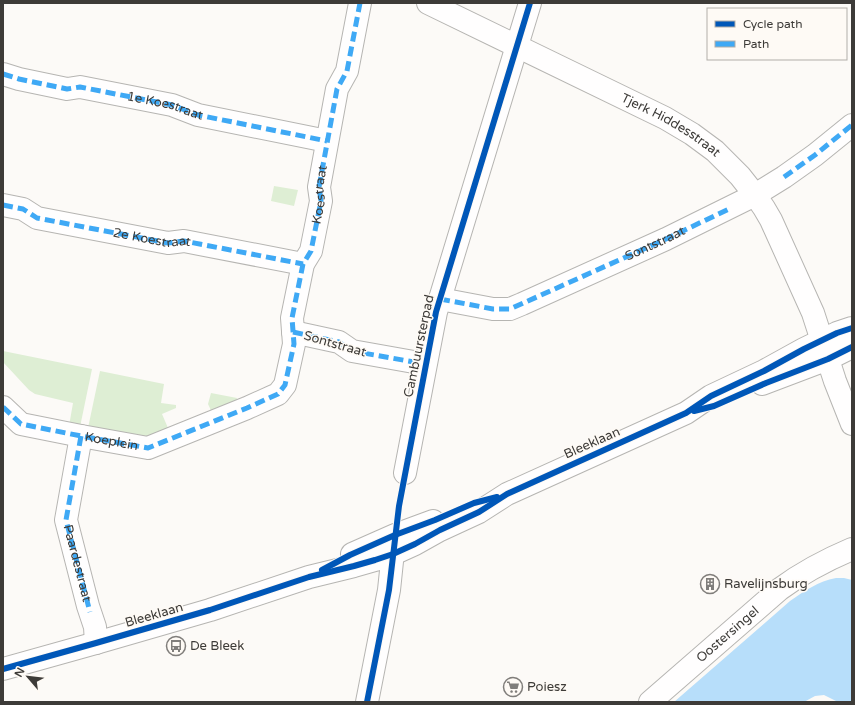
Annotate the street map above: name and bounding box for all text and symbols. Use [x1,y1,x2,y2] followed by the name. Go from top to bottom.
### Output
[707,8,847,60] legend
[743,17,802,31] text: Cycle path
[743,37,769,51] text: Path
[125,88,204,124] street label: 1e Koestraat
[619,90,724,160] street label: Tjerk Hiddesstraat
[309,164,331,226] street label: Koestraat
[623,223,688,264] street label: Sontstraat
[112,225,192,251] street label: 2e Koestraat
[400,293,438,399] street label: Cambuursterpad
[302,327,368,361] street label: Sontstraat
[561,424,623,462] street label: Bleeklaan
[84,429,140,454] street label: Koeplein
[60,523,95,603] street label: Paardestraat
[699,573,721,595] building icon: Ravelijnsburg
[724,576,808,592] place label: Ravelijnsburg
[123,599,185,631] street label: Bleeklaan
[693,603,762,666] street label: Oostersingel
[165,635,187,657] bus stop icon: De Bleek
[190,638,244,654] place label: De Bleek
[8,657,48,697] north arrow
[12,666,27,679] text: N
[502,676,524,698] supermarket icon: Poiesz
[527,679,567,695] place label: Poiesz

